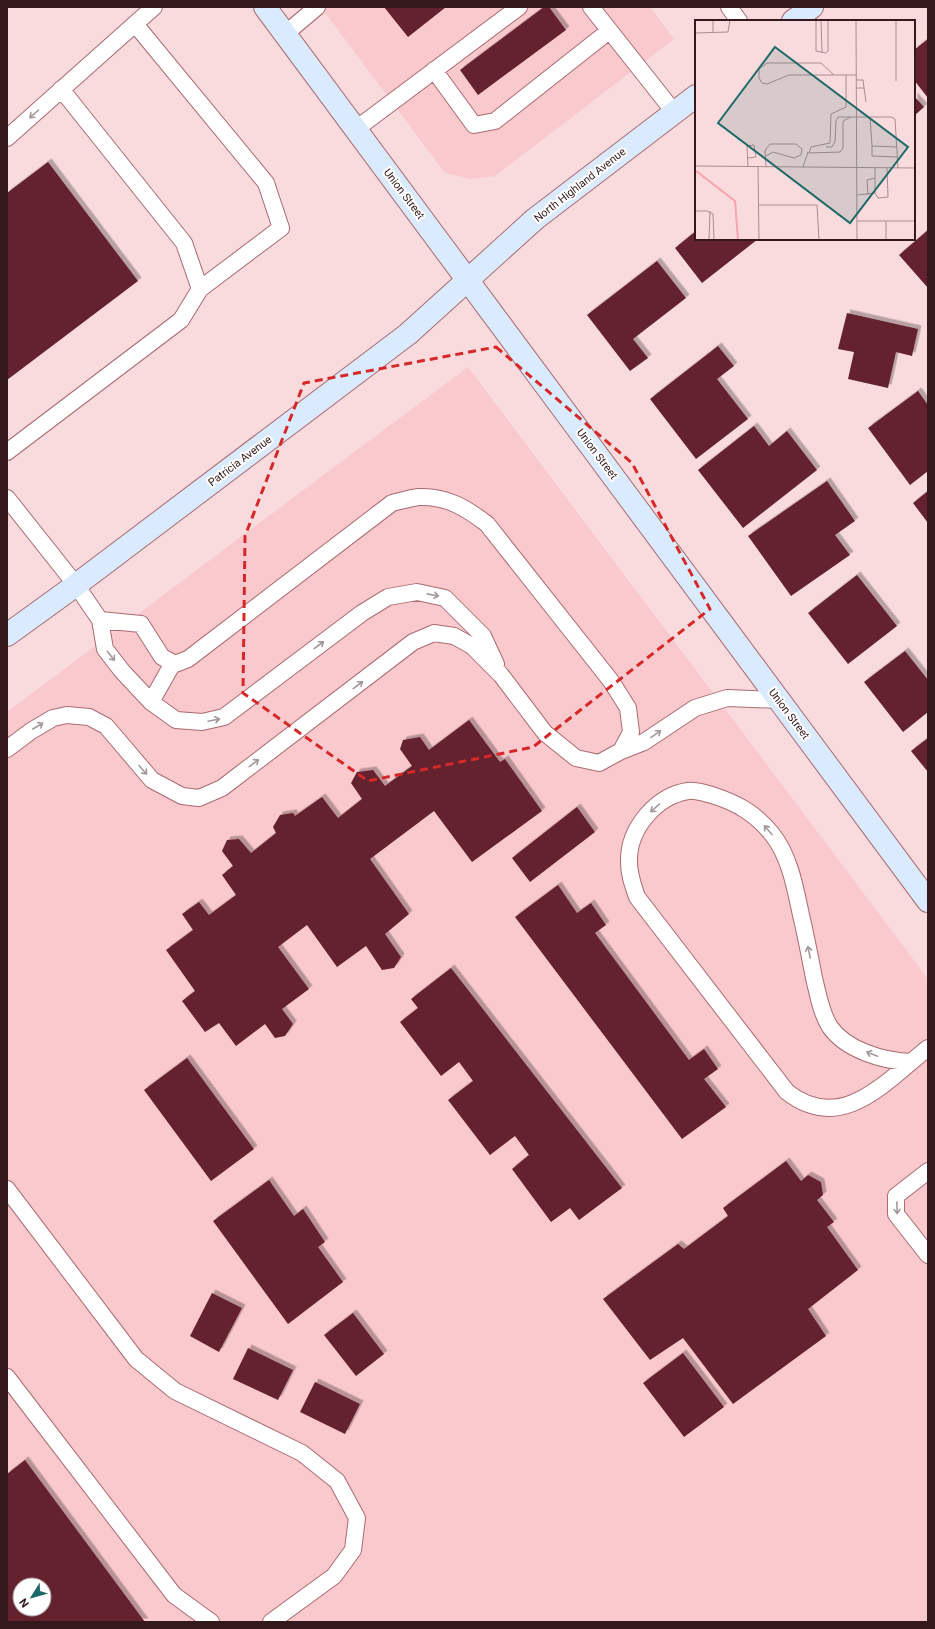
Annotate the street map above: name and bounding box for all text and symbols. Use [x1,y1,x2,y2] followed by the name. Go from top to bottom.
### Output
[695,20,915,240] inset map
[29,109,39,118] one-way arrow
[532,145,629,225] street label: North Highland Avenue
[381,166,427,222] street label: Union Street
[574,426,620,482] street label: Union Street
[206,433,274,489] street label: Patricia Avenue
[426,592,439,600] one-way arrow
[314,641,325,650] one-way arrow
[107,651,115,662] one-way arrow
[352,680,363,689] one-way arrow
[766,686,812,742] street label: Union Street
[207,715,220,723] one-way arrow
[32,722,44,730] one-way arrow
[650,730,661,738] one-way arrow
[248,759,259,768] one-way arrow
[138,765,147,775] one-way arrow
[650,803,660,812] one-way arrow
[763,825,773,835] one-way arrow
[804,946,812,959] one-way arrow
[867,1050,879,1058] one-way arrow
[893,1201,900,1214] one-way arrow
[12,1577,52,1617] north arrow
[17,1596,32,1610] text: N

